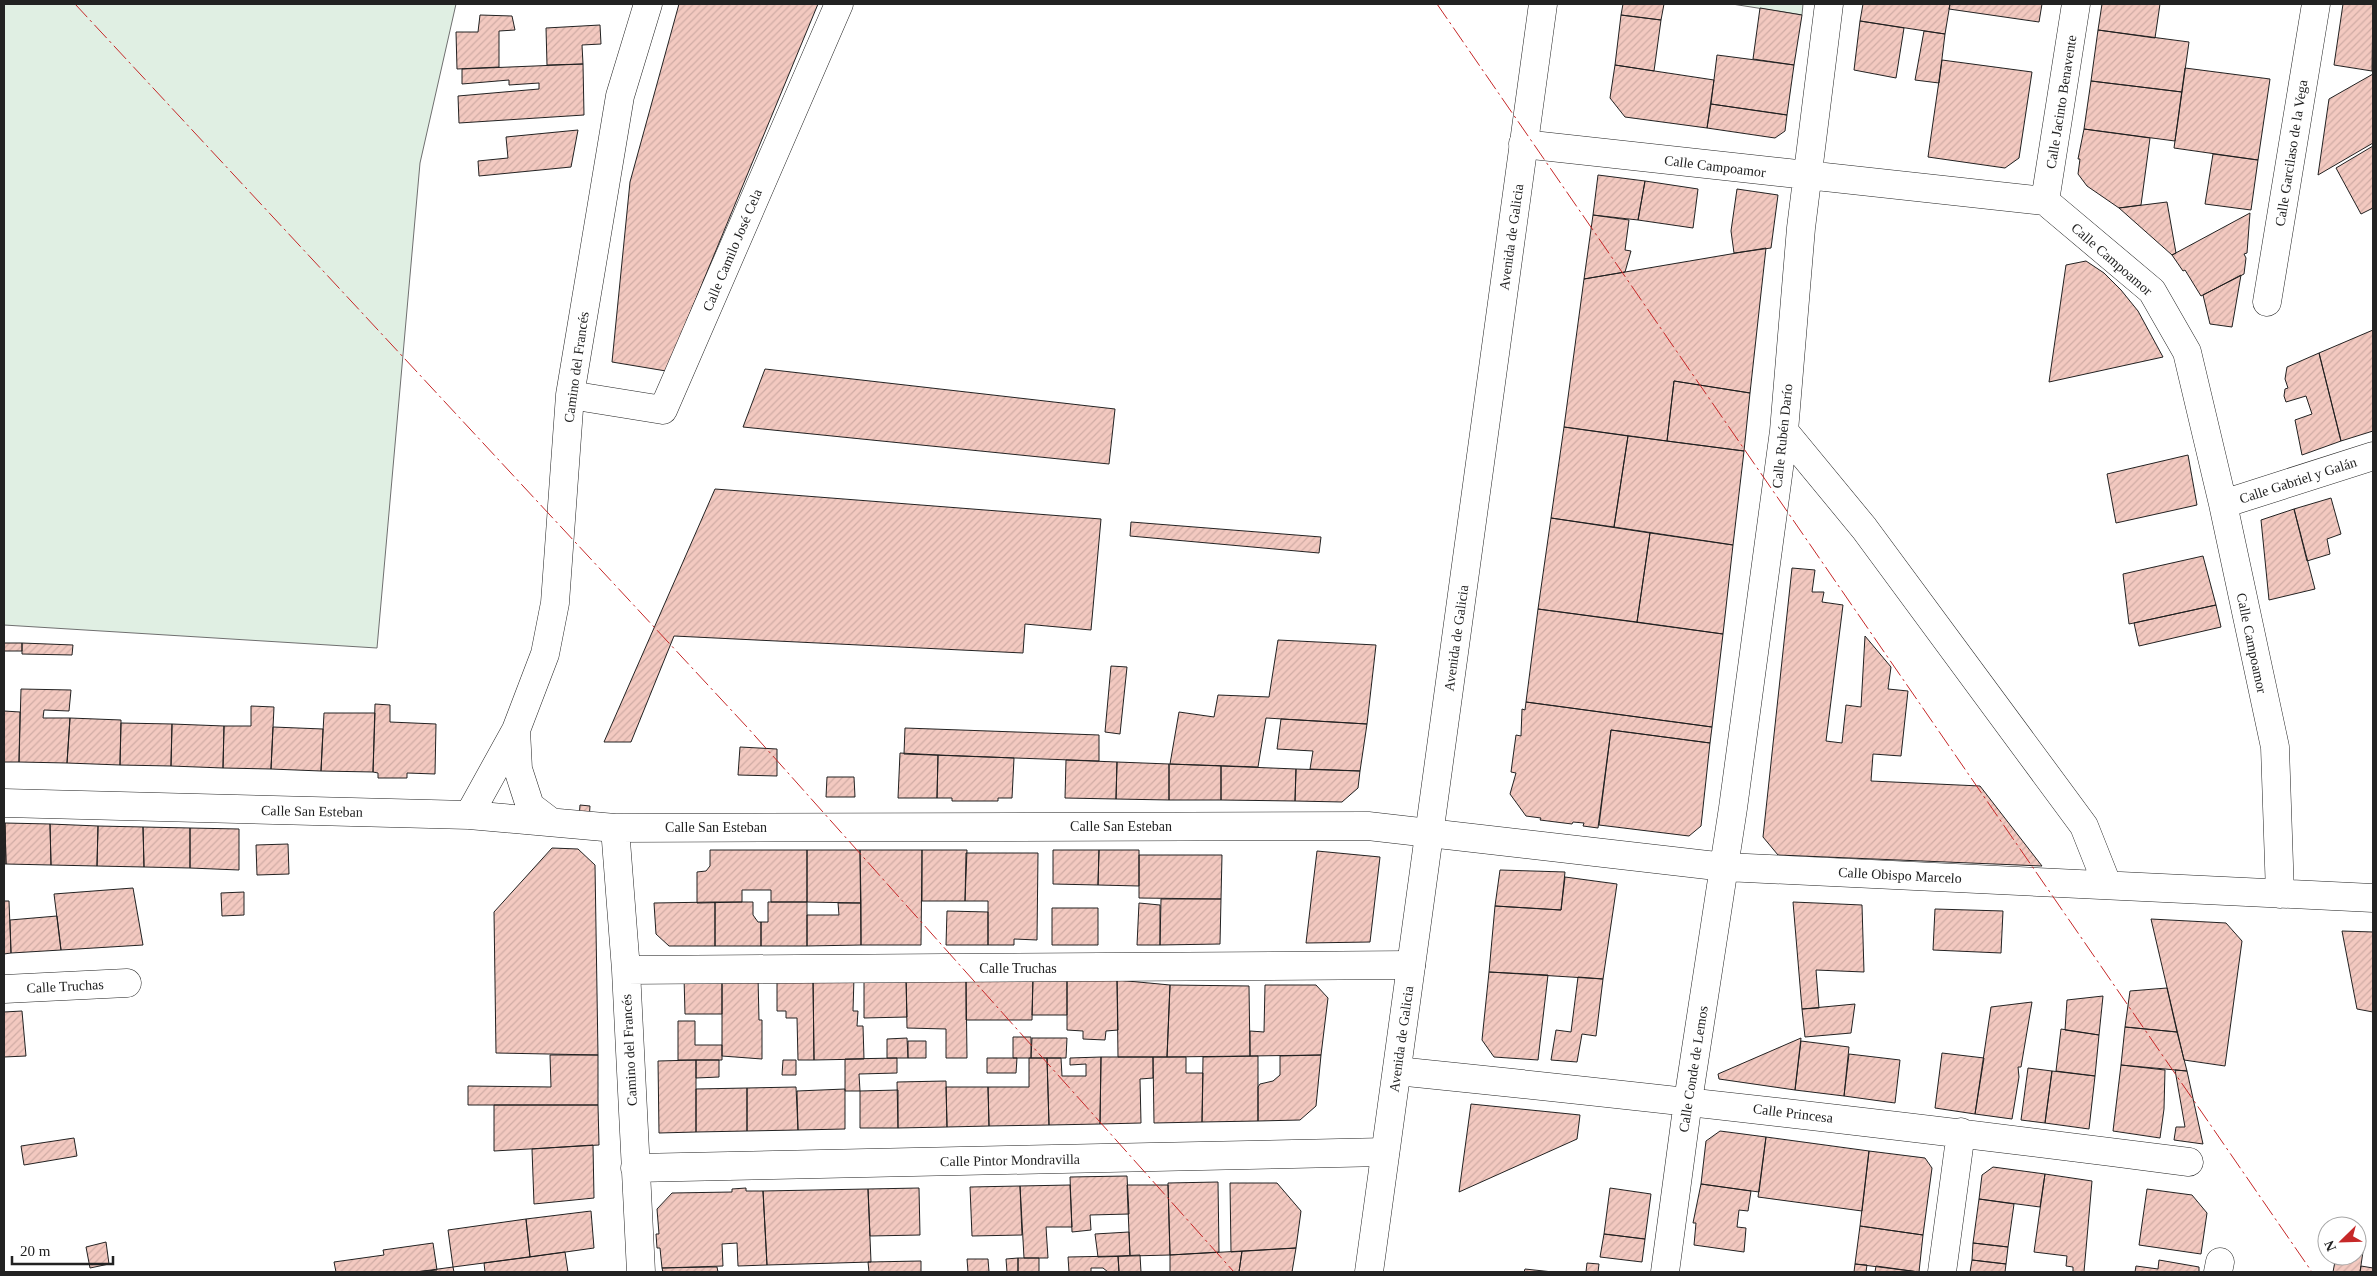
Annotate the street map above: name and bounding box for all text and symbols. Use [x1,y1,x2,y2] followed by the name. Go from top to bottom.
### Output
[2044,34,2079,170] street label: Calle Jacinto Benavente
[2272,78,2311,227] street label: Calle Garcilaso de la Vega
[1663,153,1767,180] street label: Calle Campoamor
[1497,182,1526,291] street label: Avenida de Galicia
[700,186,765,313] street label: Calle Camilo José Cela
[2068,220,2155,299] street label: Calle Campoamor
[561,311,592,424] street label: Camino del Francés
[1770,383,1795,489] street label: Calle Rubén Darío
[2238,454,2359,507] street label: Calle Gabriel y Galán
[1442,583,1471,692] street label: Avenida de Galicia
[2234,592,2270,695] street label: Calle Campoamor
[261,803,363,820] street label: Calle San Esteban
[1070,819,1172,834] street label: Calle San Esteban
[665,820,767,835] street label: Calle San Esteban
[1838,865,1962,886] street label: Calle Obispo Marcelo
[979,961,1057,976] street label: Calle Truchas
[26,977,104,996] street label: Calle Truchas
[1387,984,1416,1093] street label: Avenida de Galicia
[619,994,640,1106] street label: Camino del Francés
[1676,1005,1711,1133] street label: Calle Conde de Lemos
[1752,1101,1835,1126] street label: Calle Princesa
[940,1152,1081,1169] street label: Calle Pintor Mondravilla
[2317,1216,2367,1266] north arrow
[12,1234,114,1266] scale bar
[2322,1238,2339,1253] text: N
[20,1243,51,1259] text: 20 m

